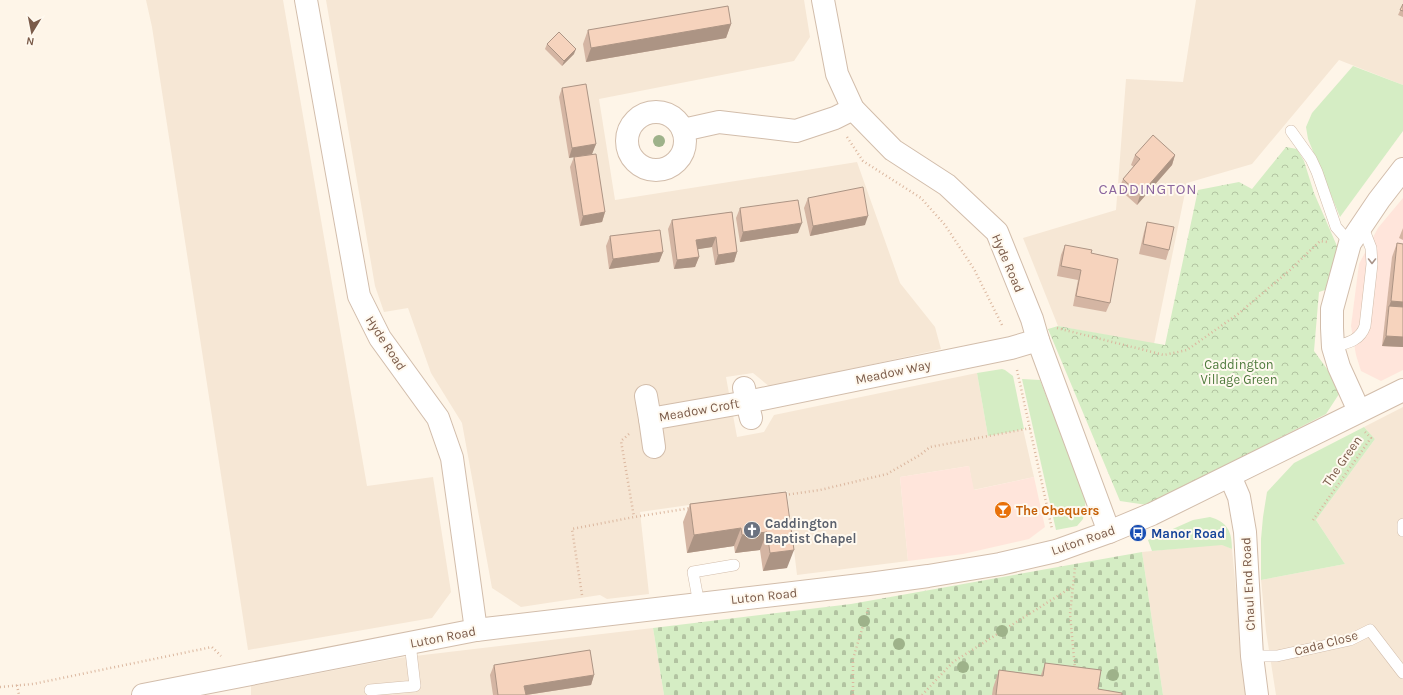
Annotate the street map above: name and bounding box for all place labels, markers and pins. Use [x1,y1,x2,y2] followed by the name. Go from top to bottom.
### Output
[993,500,1013,520] bar icon: The Chequers
[1016,503,1099,519] place label: The Chequers
[765,516,856,546] place label: Caddington Baptist Chapel
[742,520,762,540] church icon: Caddington Baptist Chapel
[1128,523,1148,543] bus stop icon: Manor Road
[1151,526,1225,541] place label: Manor Road

